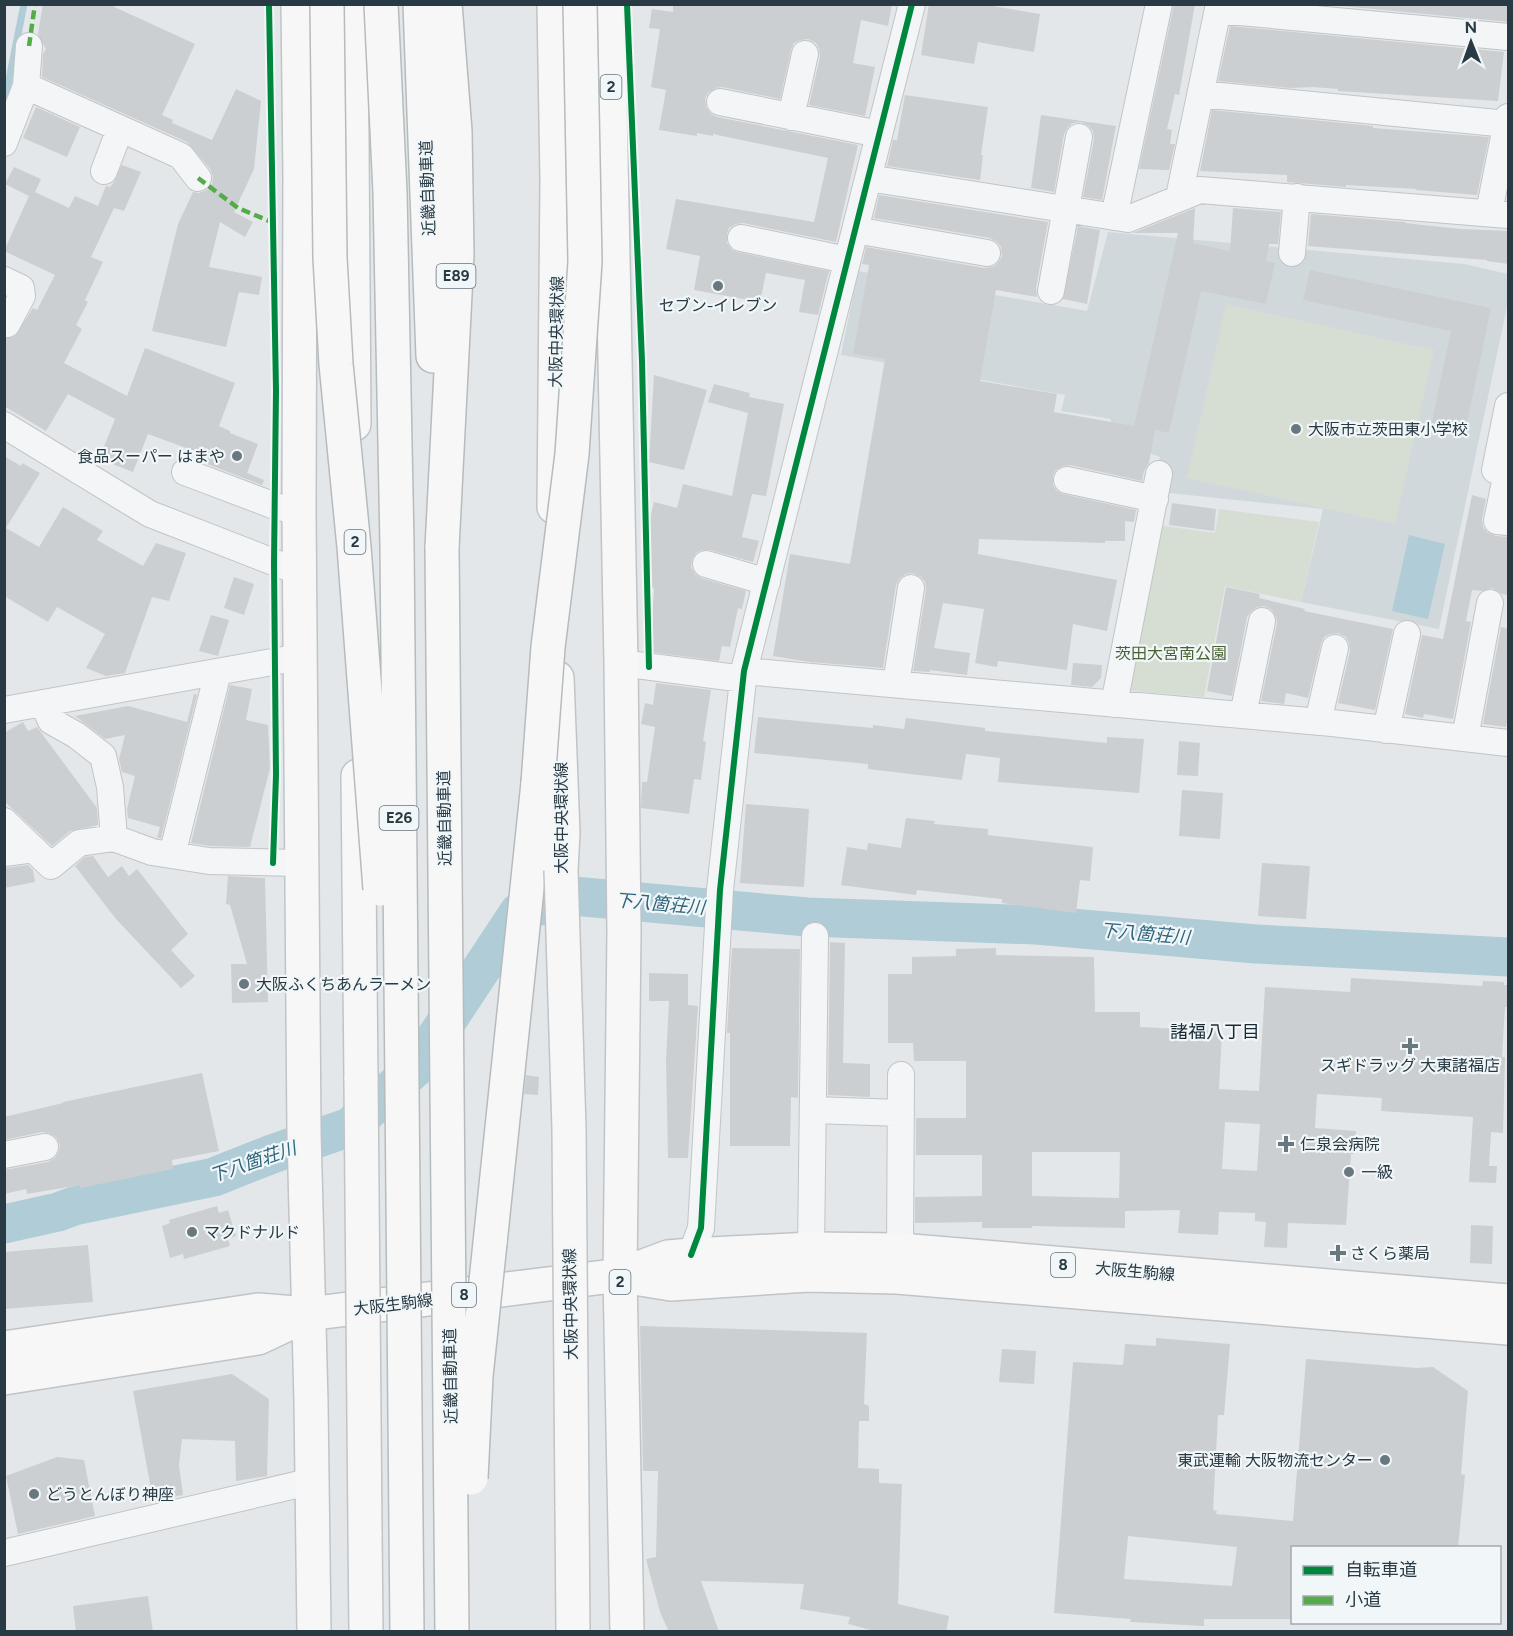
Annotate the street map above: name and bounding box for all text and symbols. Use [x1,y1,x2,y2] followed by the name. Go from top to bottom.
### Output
[1441,12,1501,72] north arrow
[1464,18,1477,37] text: N
[600,75,622,99] road number: 2
[416,140,439,236] street label: 近畿自動車道
[436,264,476,288] road number: E89
[546,276,567,388] street label: 大阪中央環状線
[711,279,725,293] marker: セブン-イレブン
[659,296,777,315] place label: セブン-イレブン
[1308,420,1468,439] place label: 大阪市立茨田東小学校
[1289,422,1303,436] marker: 大阪市立茨田東小学校
[77,447,225,466] place label: 食品スーパー はまや
[230,449,244,463] marker: 食品スーパー はまや
[344,530,366,554] road number: 2
[1115,644,1227,663] park label: 茨田大宮南公園
[552,762,571,874] street label: 大阪中央環状線
[434,770,455,866] street label: 近畿自動車道
[380,806,418,830] road number: E26
[614,889,708,919] water label: 下八箇荘川
[1099,919,1193,949] water label: 下八箇荘川
[256,975,431,994] place label: 大阪ふくちあんラーメン
[237,977,251,991] marker: 大阪ふくちあんラーメン
[1170,1021,1260,1043] district label: 諸福八丁目
[1403,1039,1417,1053] marker: スギドラッグ 大東諸福店
[1320,1056,1500,1075] place label: スギドラッグ 大東諸福店
[1277,1135,1295,1153] marker: 仁泉会病院
[1300,1135,1380,1154] place label: 仁泉会病院
[207,1136,301,1187] water label: 下八箇荘川
[1361,1163,1393,1182] place label: 一級
[1342,1165,1356,1179] marker: 一級
[204,1223,300,1242] place label: マクドナルド
[185,1225,199,1239] marker: マクドナルド
[1350,1244,1430,1263] place label: さくら薬局
[1331,1246,1345,1260] marker: さくら薬局
[560,1248,581,1360] street label: 大阪中央環状線
[1051,1253,1075,1277] road number: 8
[1094,1259,1176,1284] street label: 大阪生駒線
[610,1270,630,1294] road number: 2
[452,1283,476,1307] road number: 8
[352,1290,434,1319] street label: 大阪生駒線
[440,1328,461,1424] street label: 近畿自動車道
[1177,1451,1373,1470] place label: 東武運輸 大阪物流センター
[1378,1453,1392,1467] marker: 東武運輸 大阪物流センター
[46,1485,174,1504] place label: どうとんぼり神座
[27,1487,41,1501] marker: どうとんぼり神座
[1291,1546,1501,1624] legend
[1345,1559,1417,1581] text: 自転車道
[1345,1589,1381,1611] text: 小道

